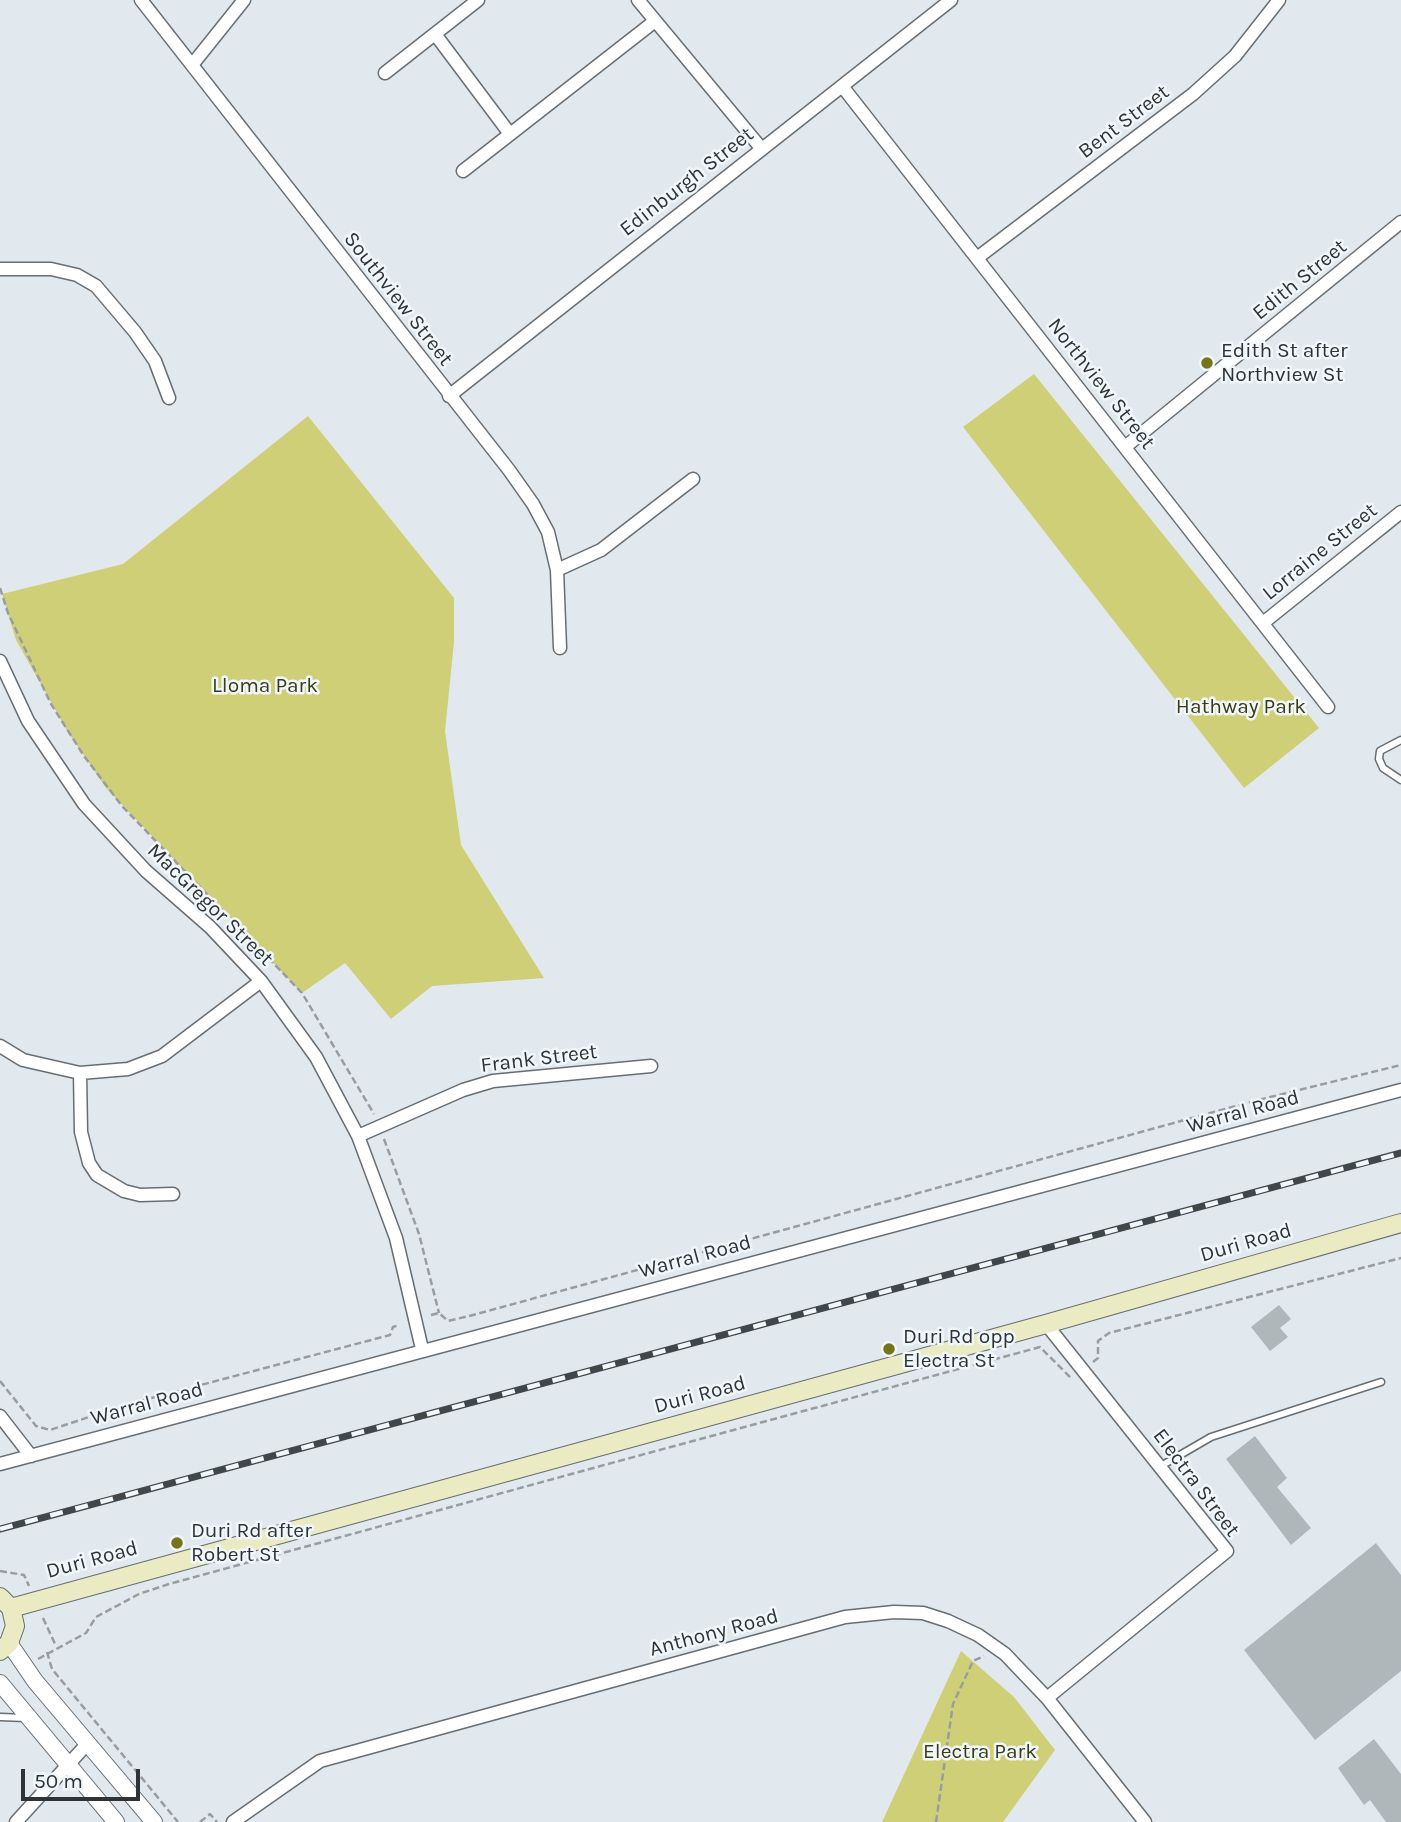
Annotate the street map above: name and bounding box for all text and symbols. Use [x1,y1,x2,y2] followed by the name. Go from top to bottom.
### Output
[1074,80,1174,164] street label: Bent Street
[615,122,759,242] street label: Edinburgh Street
[338,227,458,371] street label: Southview Street
[1248,234,1352,326] street label: Edith Street
[1042,313,1160,455] street label: Northview Street
[1221,338,1348,388] place label: Edith St after Northview St
[1199,355,1215,371] marker: Edith St after Northview St
[1258,498,1382,606] street label: Lorraine Street
[212,673,318,699] park label: Lloma Park
[1176,694,1306,720] park label: Hathway Park
[142,838,278,972] street label: MacGregor Street
[479,1039,599,1079] street label: Frank Street
[1184,1085,1302,1139] street label: Warral Road
[1197,1218,1295,1268] street label: Duri Road
[636,1230,754,1284] street label: Warral Road
[903,1324,1015,1374] place label: Duri Rd opp Electra St
[881,1341,897,1357] marker: Duri Rd opp Electra St
[651,1371,749,1419] street label: Duri Road
[88,1377,206,1431] street label: Warral Road
[1147,1424,1245,1542] street label: Electra Street
[191,1518,312,1568] place label: Duri Rd after Robert St
[169,1535,185,1551] marker: Duri Rd after Robert St
[43,1536,141,1584] street label: Duri Road
[647,1604,781,1662] street label: Anthony Road
[923,1739,1037,1765] park label: Electra Park
[24,1756,144,1800] scale bar
[34,1769,83,1793] text: 50 m

